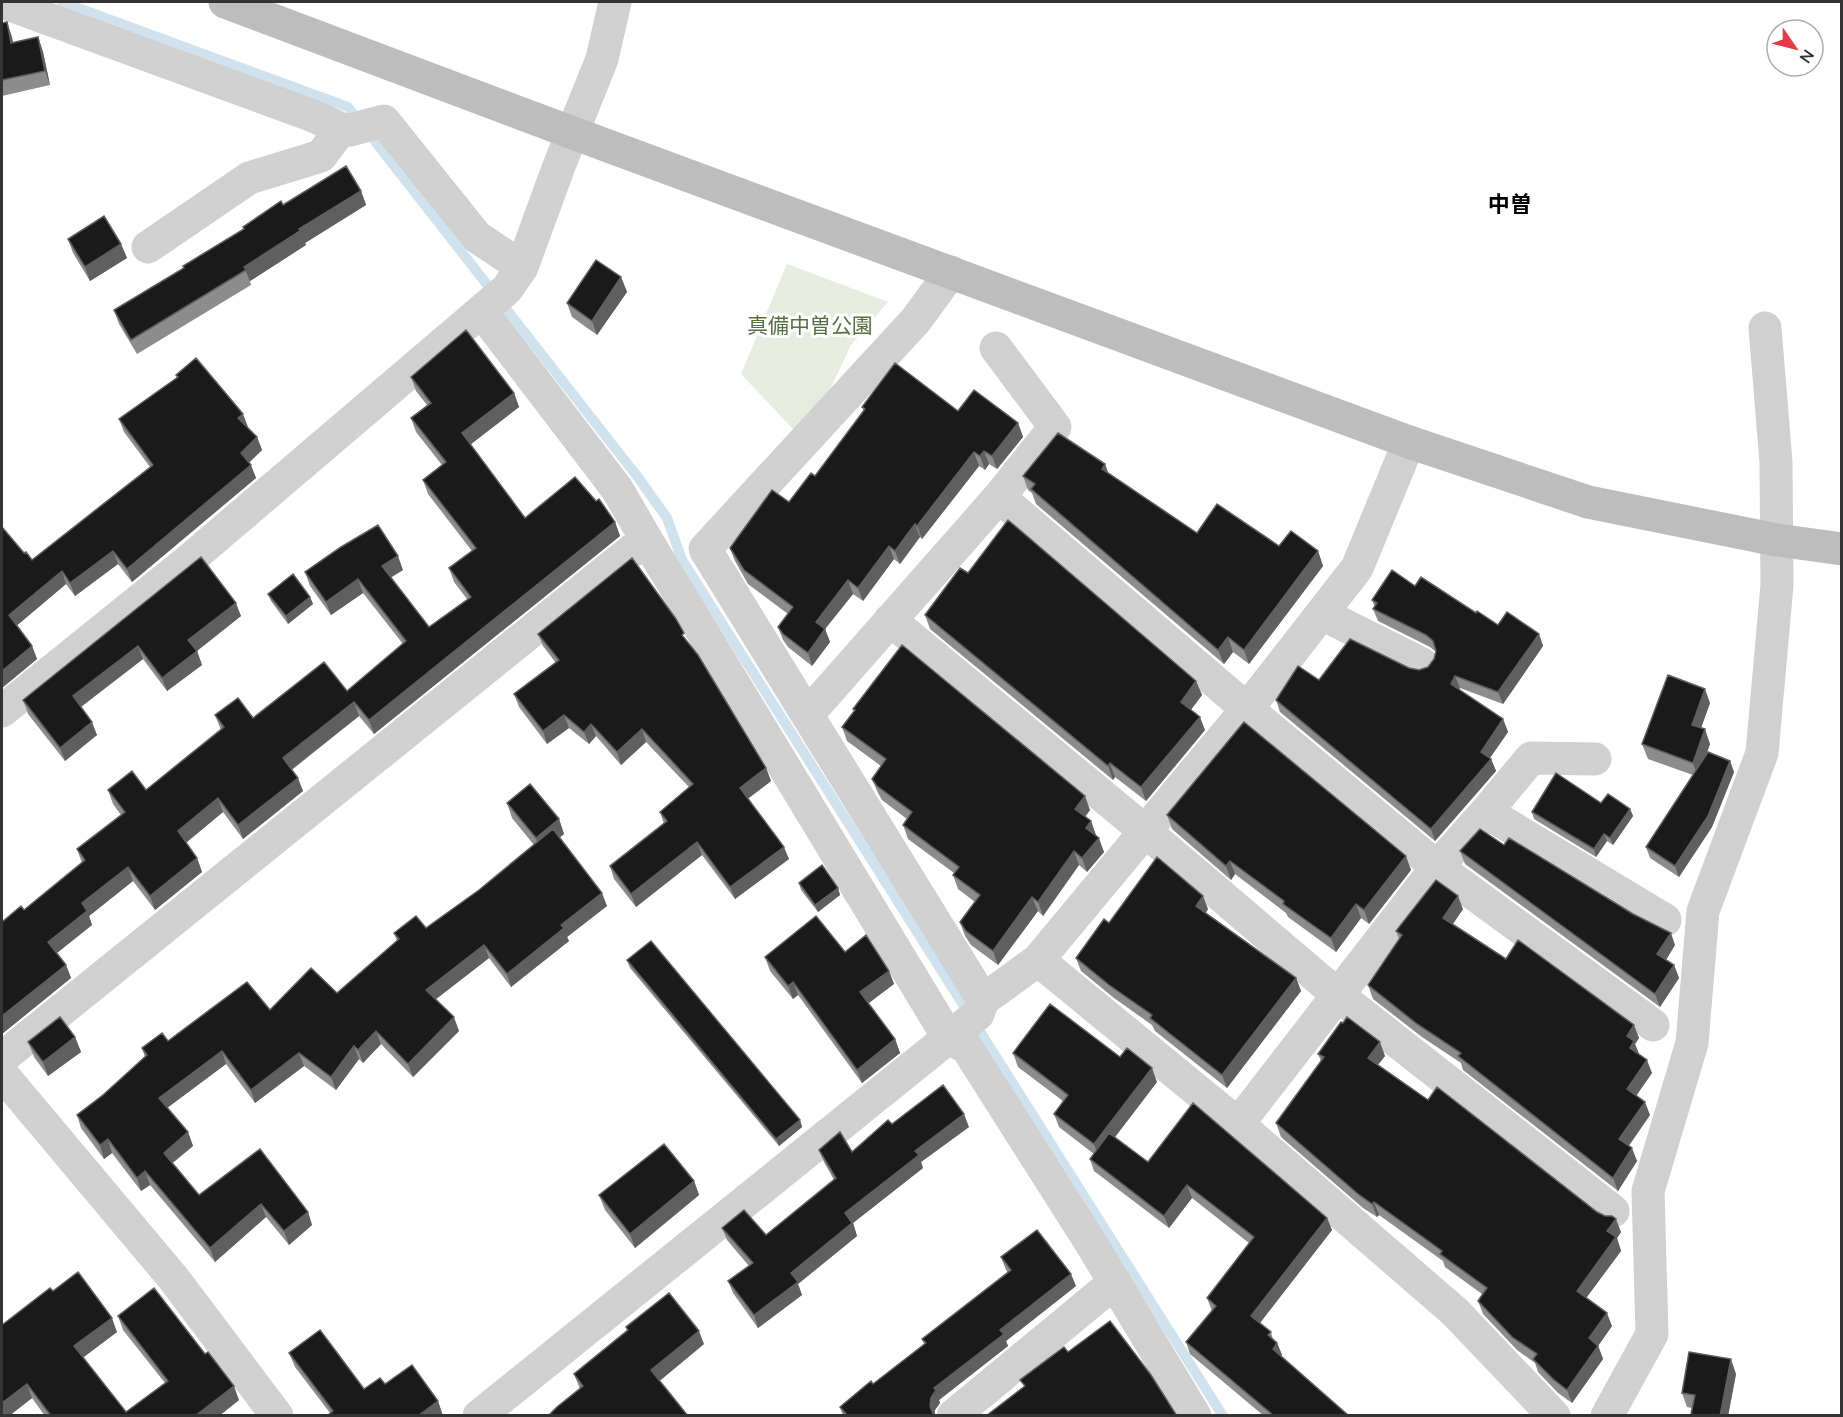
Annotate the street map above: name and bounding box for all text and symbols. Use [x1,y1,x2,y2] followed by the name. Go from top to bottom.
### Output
[1765,18,1825,78] north arrow
[1796,46,1819,67] text: N
[1488,190,1532,218] district label: 中曽
[747,312,873,338] park label: 真備中曽公園

